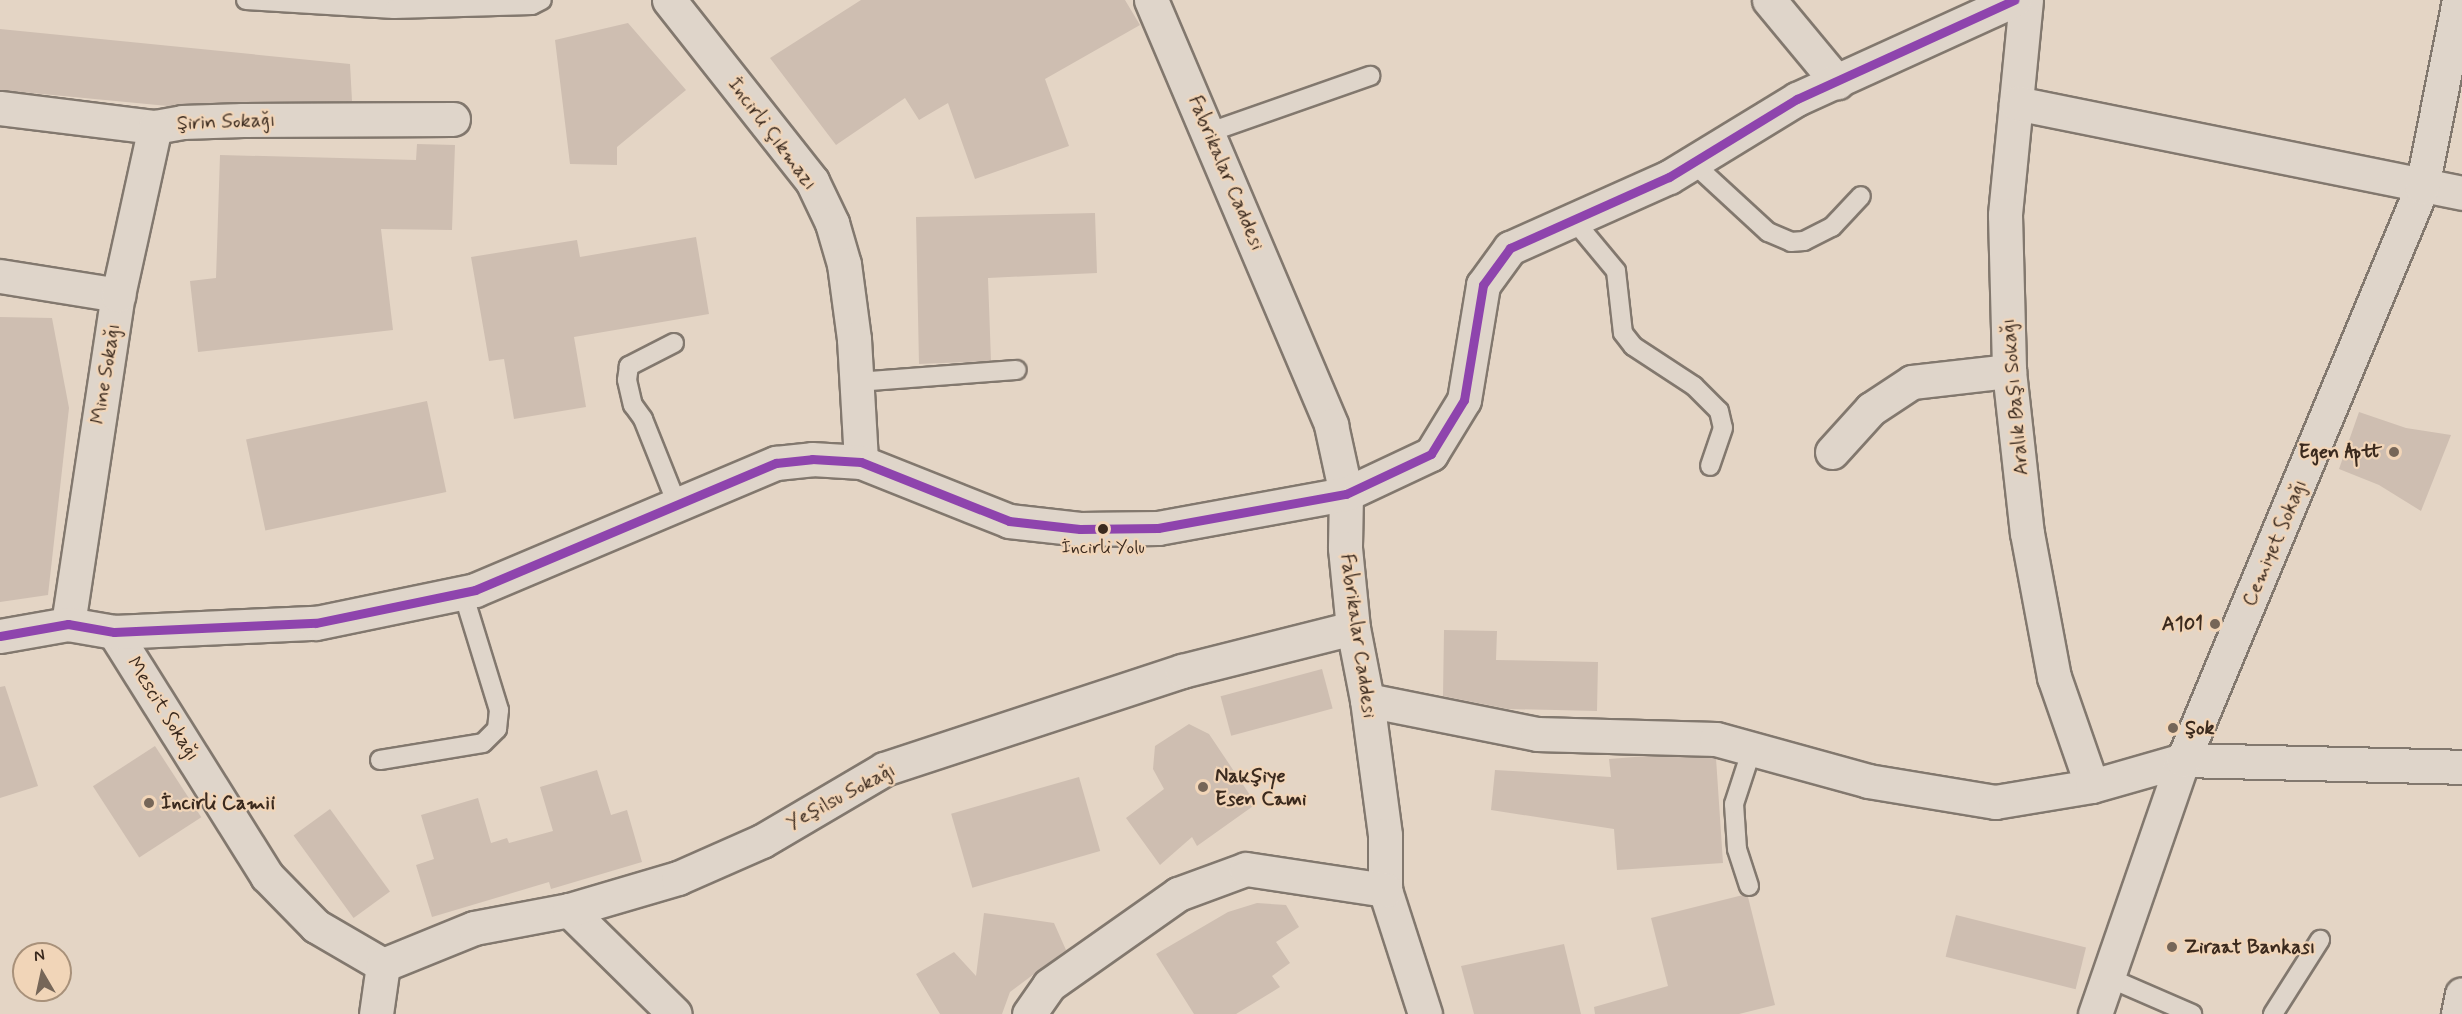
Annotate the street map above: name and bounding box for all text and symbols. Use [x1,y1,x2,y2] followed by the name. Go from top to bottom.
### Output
[722,73,822,195] street label: İncirli Çıkmazı
[1183,92,1269,254] street label: Fabrikalar Caddesi
[176,108,276,136] street label: Şirin Sokağı
[1996,317,2034,477] street label: Aralık Başı Sokağı
[86,321,126,427] street label: Mine Sokağı
[2299,440,2382,464] place label: Egen Aptt
[2387,445,2401,459] marker: Egen Aptt
[2237,475,2313,611] street label: Cemiyet Sokağı
[1097,523,1109,535] marker: İncirli Yolu
[1061,537,1145,559] place label: İncirli Yolu
[1335,552,1381,720] street label: Fabrikalar Caddesi
[2162,612,2203,636] place label: A101
[2208,617,2222,631] marker: A101
[121,651,205,767] street label: Mescit Sokağı
[2185,716,2215,740] place label: Şok
[2166,721,2180,735] marker: Şok
[782,758,900,836] street label: Yeşilsu Sokağı
[1215,764,1309,811] place label: Nakşiye Esen Cami
[1196,780,1210,794] marker: Nakşiye Esen Cami
[161,791,275,815] place label: İncirli Camii
[142,796,156,810] marker: İncirli Camii
[2184,935,2315,959] place label: Ziraat Bankası
[2165,940,2179,954] marker: Ziraat Bankası
[12,942,72,1002] north arrow
[33,944,46,967] text: N

